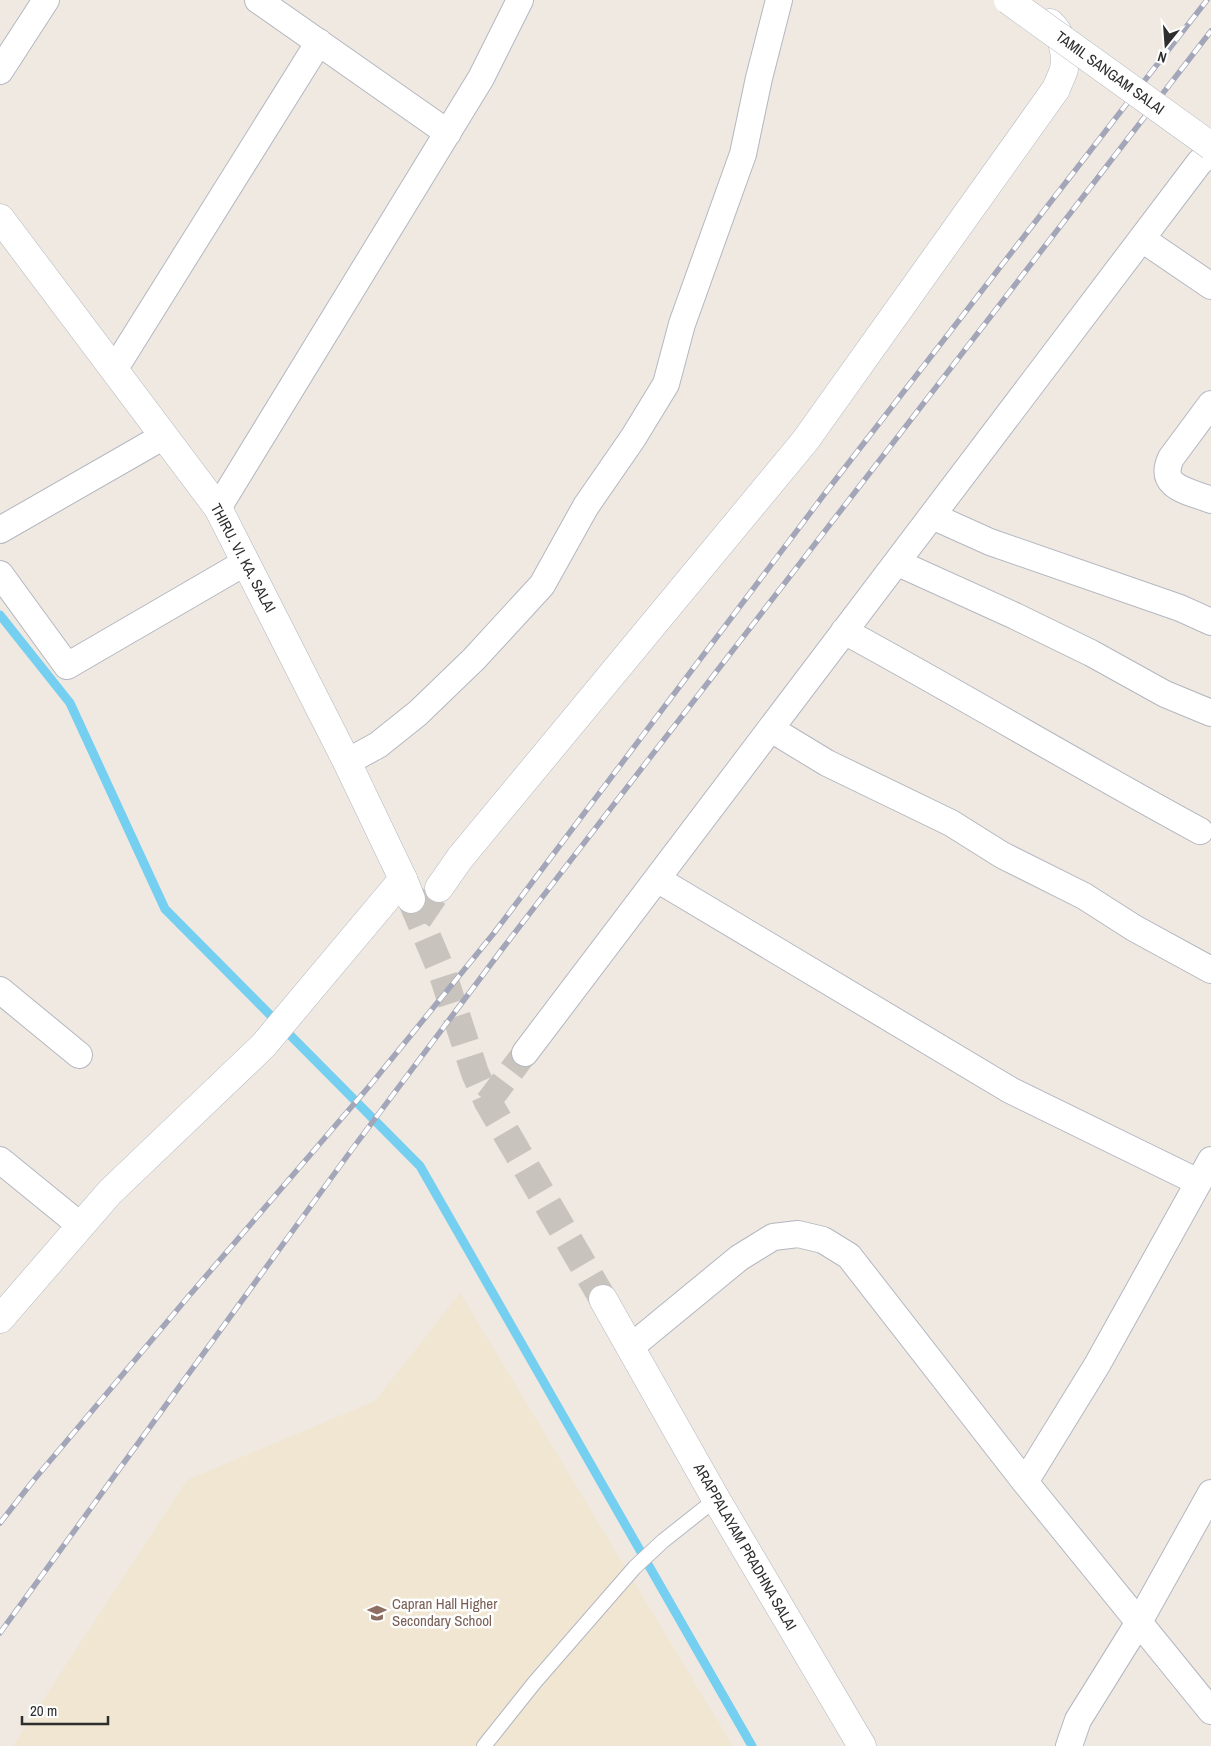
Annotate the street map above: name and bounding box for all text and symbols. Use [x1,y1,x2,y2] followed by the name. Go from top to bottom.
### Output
[1141,20,1191,70] north arrow
[1052,27,1168,119] street label: TAMIL SANGAM SALAI
[206,499,281,616] street label: THIRU. VI. KA. SALAI
[688,1458,802,1634] street label: ARAPPALAYAM PRADHNA SALAI
[392,1593,497,1631] place label: Capran Hall Higher Secondary School
[366,1602,388,1624] school or university icon: Capran Hall Higher Secondary School
[22,1694,109,1726] scale bar
[30,1700,57,1721] text: 20 m

